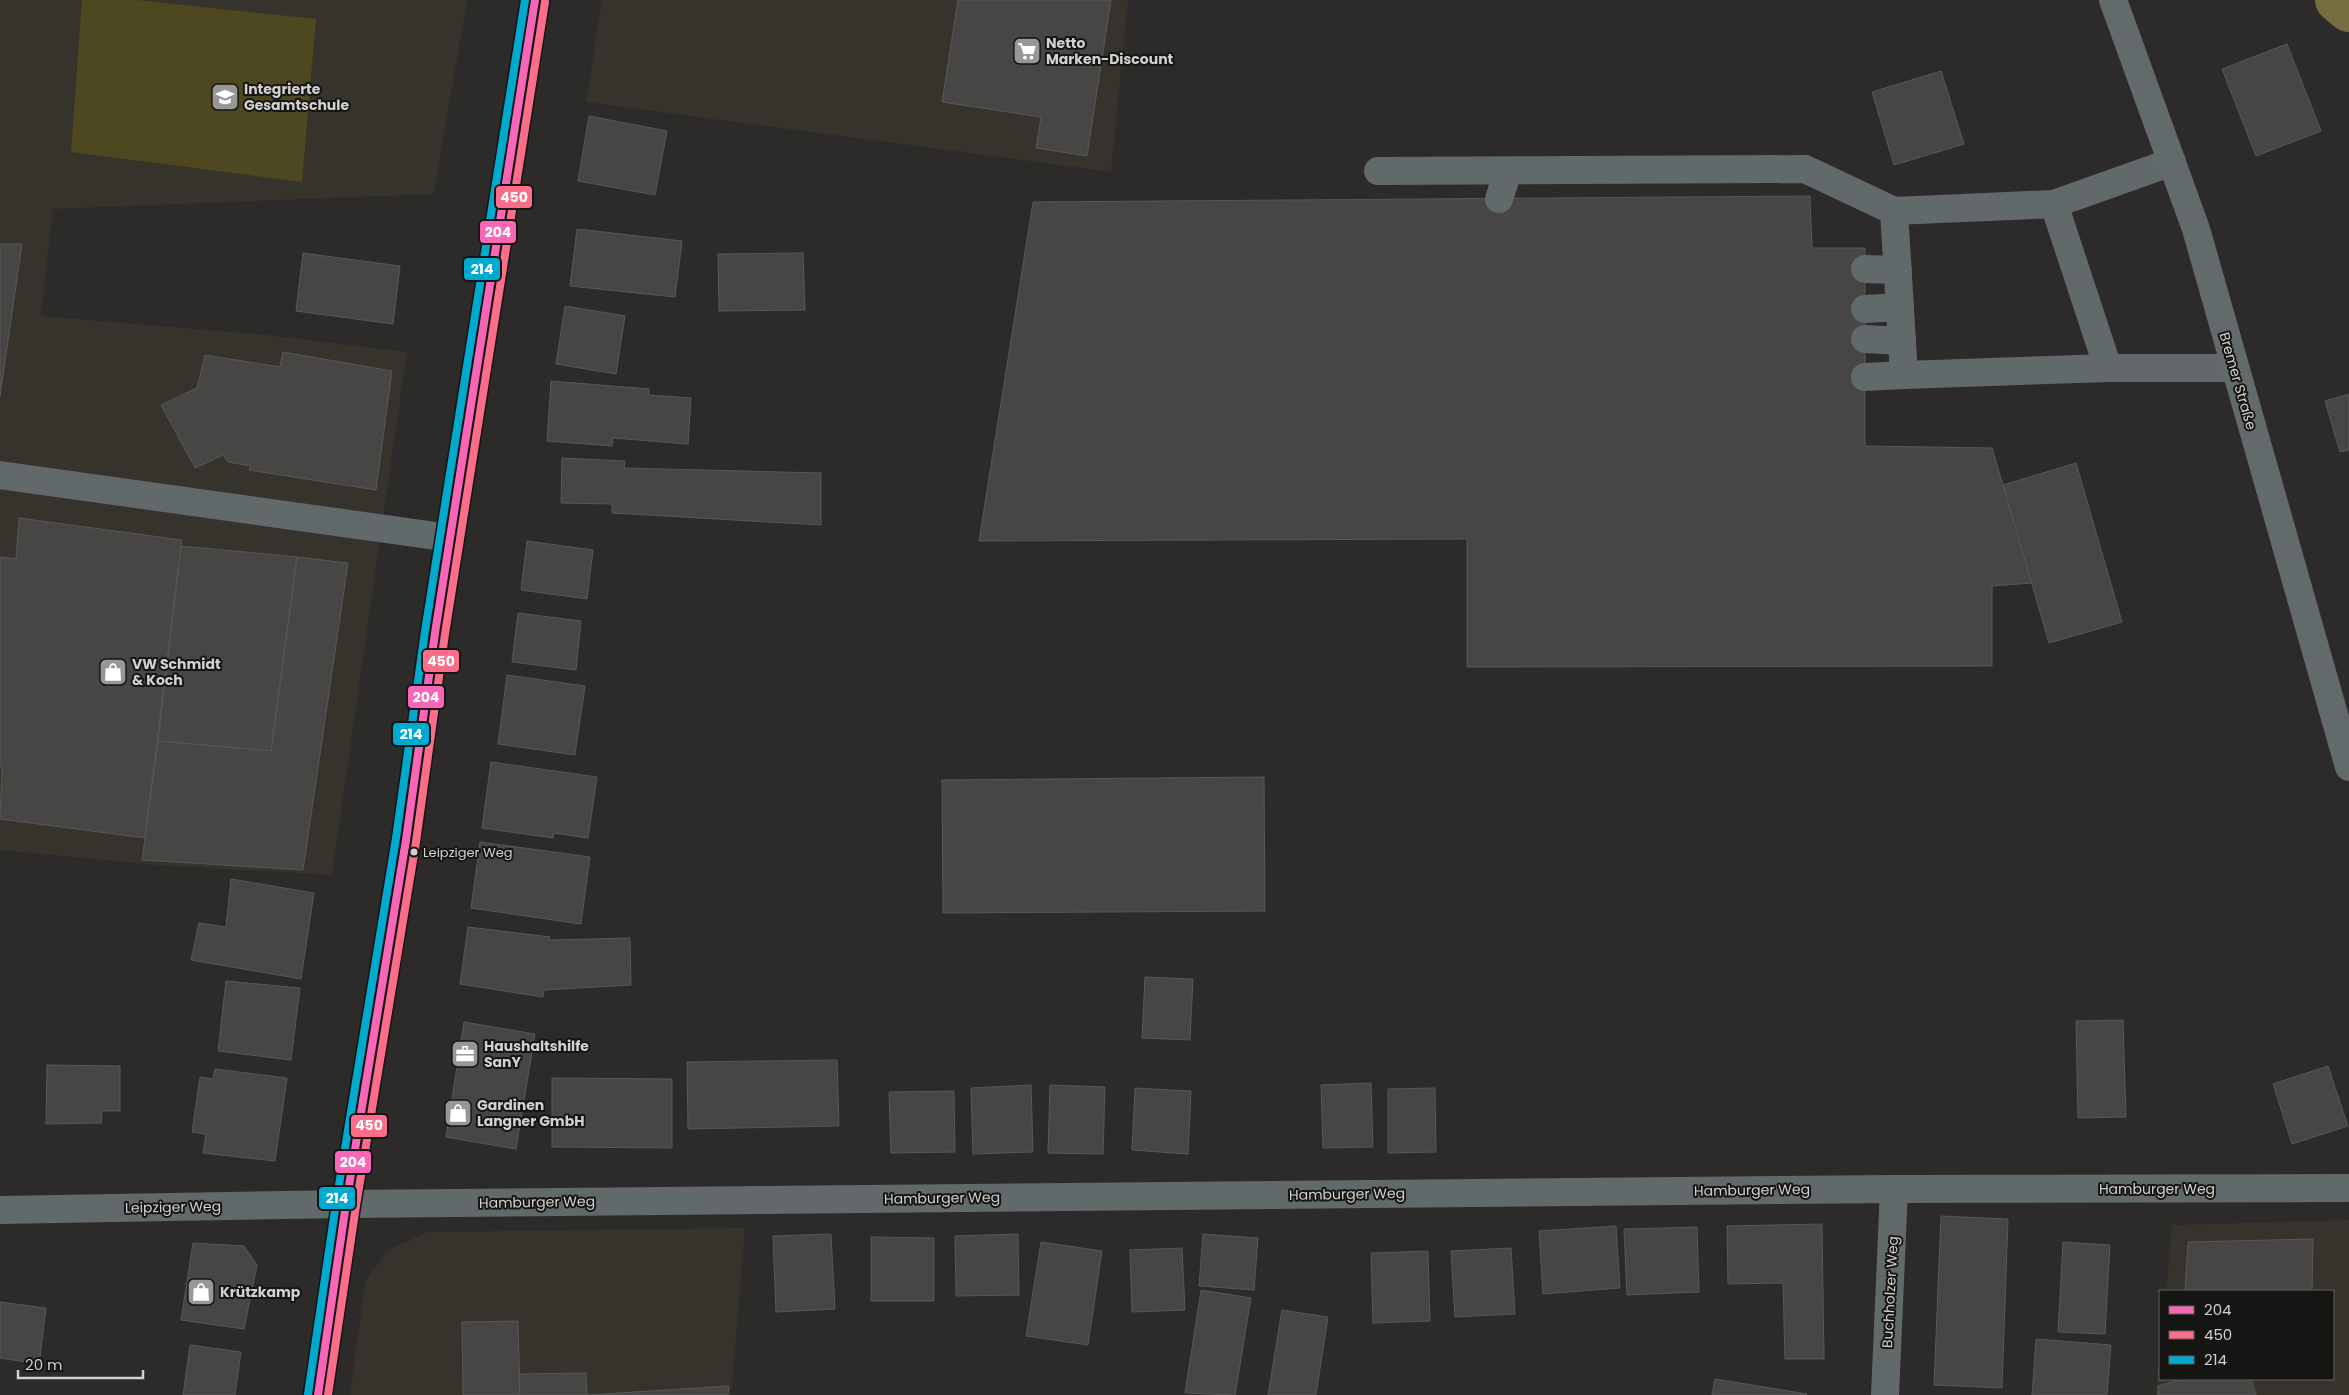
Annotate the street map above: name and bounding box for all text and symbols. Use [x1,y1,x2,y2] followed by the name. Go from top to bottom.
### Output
[1046,33,1174,69] place label: Netto Marken-Discount
[1012,36,1042,66] supermarket icon: Netto Marken-Discount
[244,79,349,115] place label: Integrierte Gesamtschule
[210,82,240,112] school or university icon: Integrierte Gesamtschule
[495,185,533,209] line badge: 450
[500,187,528,207] text: 450
[479,220,517,244] line badge: 204
[485,222,511,242] text: 204
[463,257,501,281] line badge: 214
[471,259,493,279] text: 214
[2214,330,2262,432] street label: Bremer Straße
[422,649,460,673] line badge: 450
[427,651,455,671] text: 450
[132,654,221,690] place label: VW Schmidt & Koch
[98,657,128,687] shop icon: VW Schmidt & Koch
[407,685,445,709] line badge: 204
[413,687,439,707] text: 204
[392,722,430,746] line badge: 214
[400,724,422,744] text: 214
[423,843,512,862] place label: Leipziger Weg
[409,847,419,857] marker: Leipziger Weg
[484,1036,589,1072] place label: Haushaltshilfe SanY
[450,1039,480,1069] office icon: Haushaltshilfe SanY
[477,1095,584,1131] place label: Gardinen Langner GmbH
[443,1098,473,1128] shop icon: Gardinen Langner GmbH
[350,1114,388,1138] line badge: 450
[355,1115,383,1135] text: 450
[334,1150,372,1174] line badge: 204
[340,1152,366,1172] text: 204
[1694,1179,1810,1201] street label: Hamburger Weg
[2099,1179,2215,1199] street label: Hamburger Weg
[1289,1183,1405,1205] street label: Hamburger Weg
[318,1186,356,1210] line badge: 214
[884,1187,1000,1209] street label: Hamburger Weg
[326,1188,348,1208] text: 214
[479,1191,595,1213] street label: Hamburger Weg
[125,1196,221,1218] street label: Leipziger Weg
[1877,1235,1903,1349] street label: Buchholzer Weg
[186,1277,216,1307] shop icon: Krützkamp
[220,1282,301,1302] place label: Krützkamp
[2159,1290,2334,1380] legend
[2204,1299,2231,1320] text: 204
[2204,1324,2232,1345] text: 450
[18,1348,142,1380] scale bar
[2204,1349,2227,1370] text: 214
[25,1354,63,1375] text: 20 m

